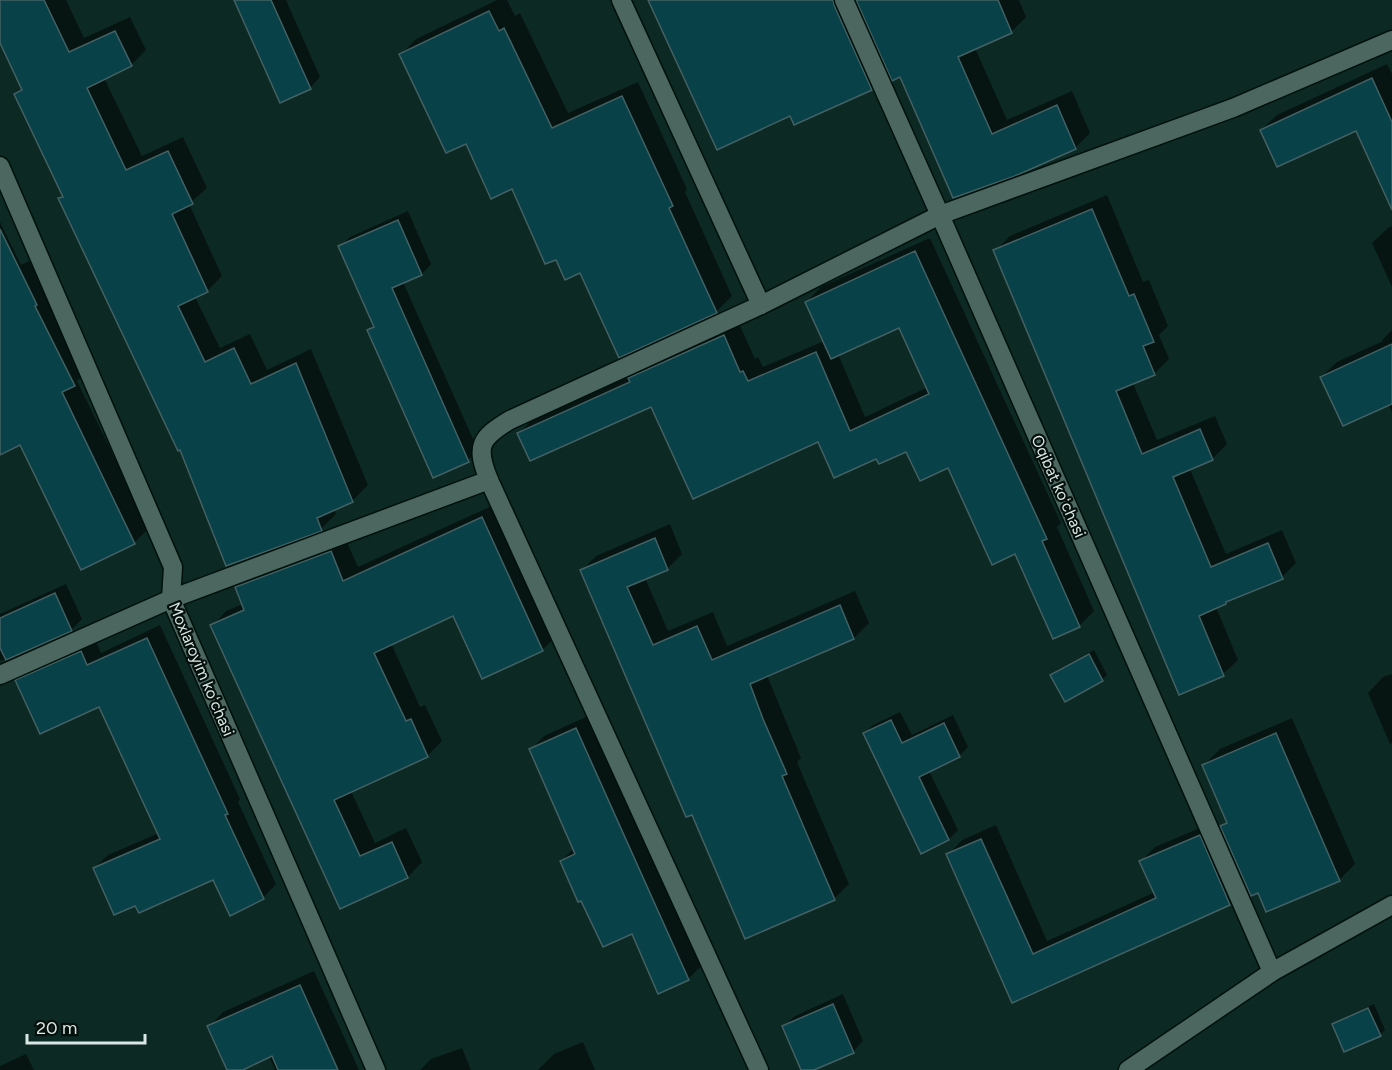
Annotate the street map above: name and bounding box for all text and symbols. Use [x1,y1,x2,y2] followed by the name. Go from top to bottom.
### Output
[1027,432,1090,540] street label: Oqibat koʻchasi
[165,599,238,739] street label: Moxlaroyim koʻchasi
[27,1007,146,1045] scale bar
[36,1017,77,1039] text: 20 m

